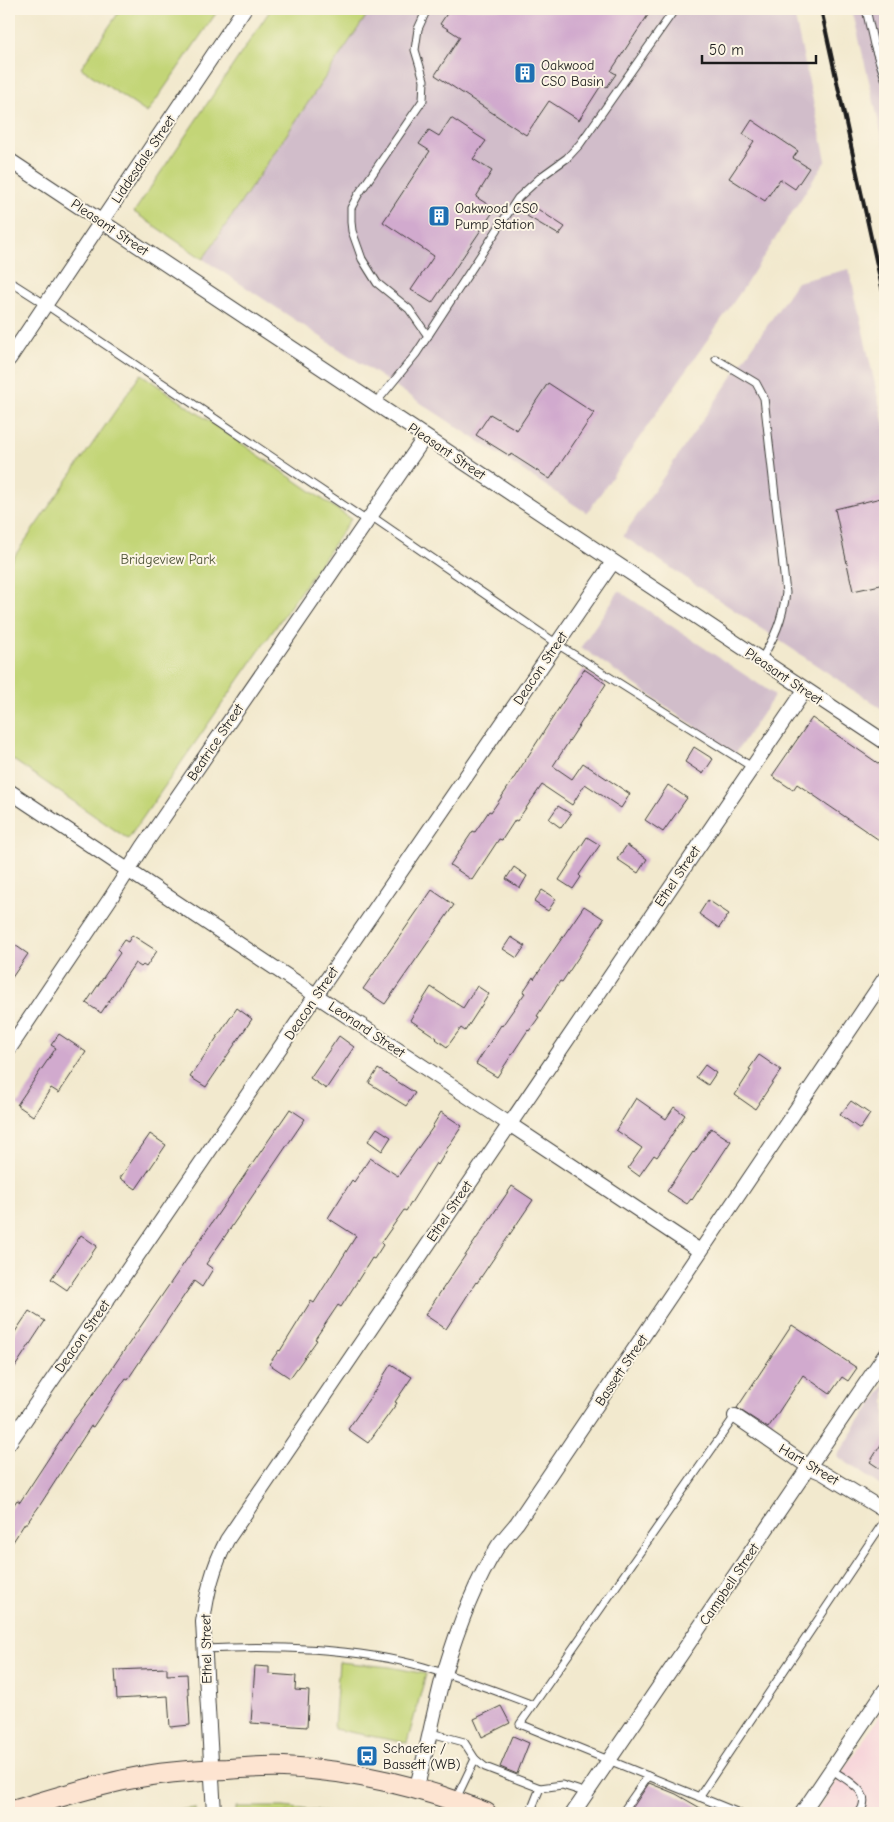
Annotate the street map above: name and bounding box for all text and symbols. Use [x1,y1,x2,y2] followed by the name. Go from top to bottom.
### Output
[702,32,815,64] scale bar
[709,41,744,59] text: 50 m
[541,57,604,90] place label: Oakwood CSO Basin
[513,61,537,85] building icon: Oakwood CSO Basin
[108,111,180,206] street label: Liddesdale Street
[68,195,152,260] street label: Pleasant Street
[455,200,538,233] place label: Oakwood CSO Pump Station
[427,204,451,228] building icon: Oakwood CSO Pump Station
[405,419,489,484] street label: Pleasant Street
[120,551,216,568] park label: Bridgeview Park
[510,628,572,708] street label: Deacon Street
[742,644,826,709] street label: Pleasant Street
[183,700,248,784] street label: Beatrice Street
[651,842,705,910] street label: Ethel Street
[281,963,343,1043] street label: Deacon Street
[325,998,409,1062] street label: Leonard Street
[423,1177,477,1245] street label: Ethel Street
[51,1296,114,1376] street label: Deacon Street
[591,1331,652,1409] street label: Bassett Street
[776,1440,843,1489] street label: Hart Street
[696,1539,764,1628] street label: Campbell Street
[197,1613,216,1684] street label: Ethel Street
[383,1740,461,1773] place label: Schaefer / Bassett (WB)
[355,1744,379,1768] bus stop icon: Schaefer / Bassett (WB)

